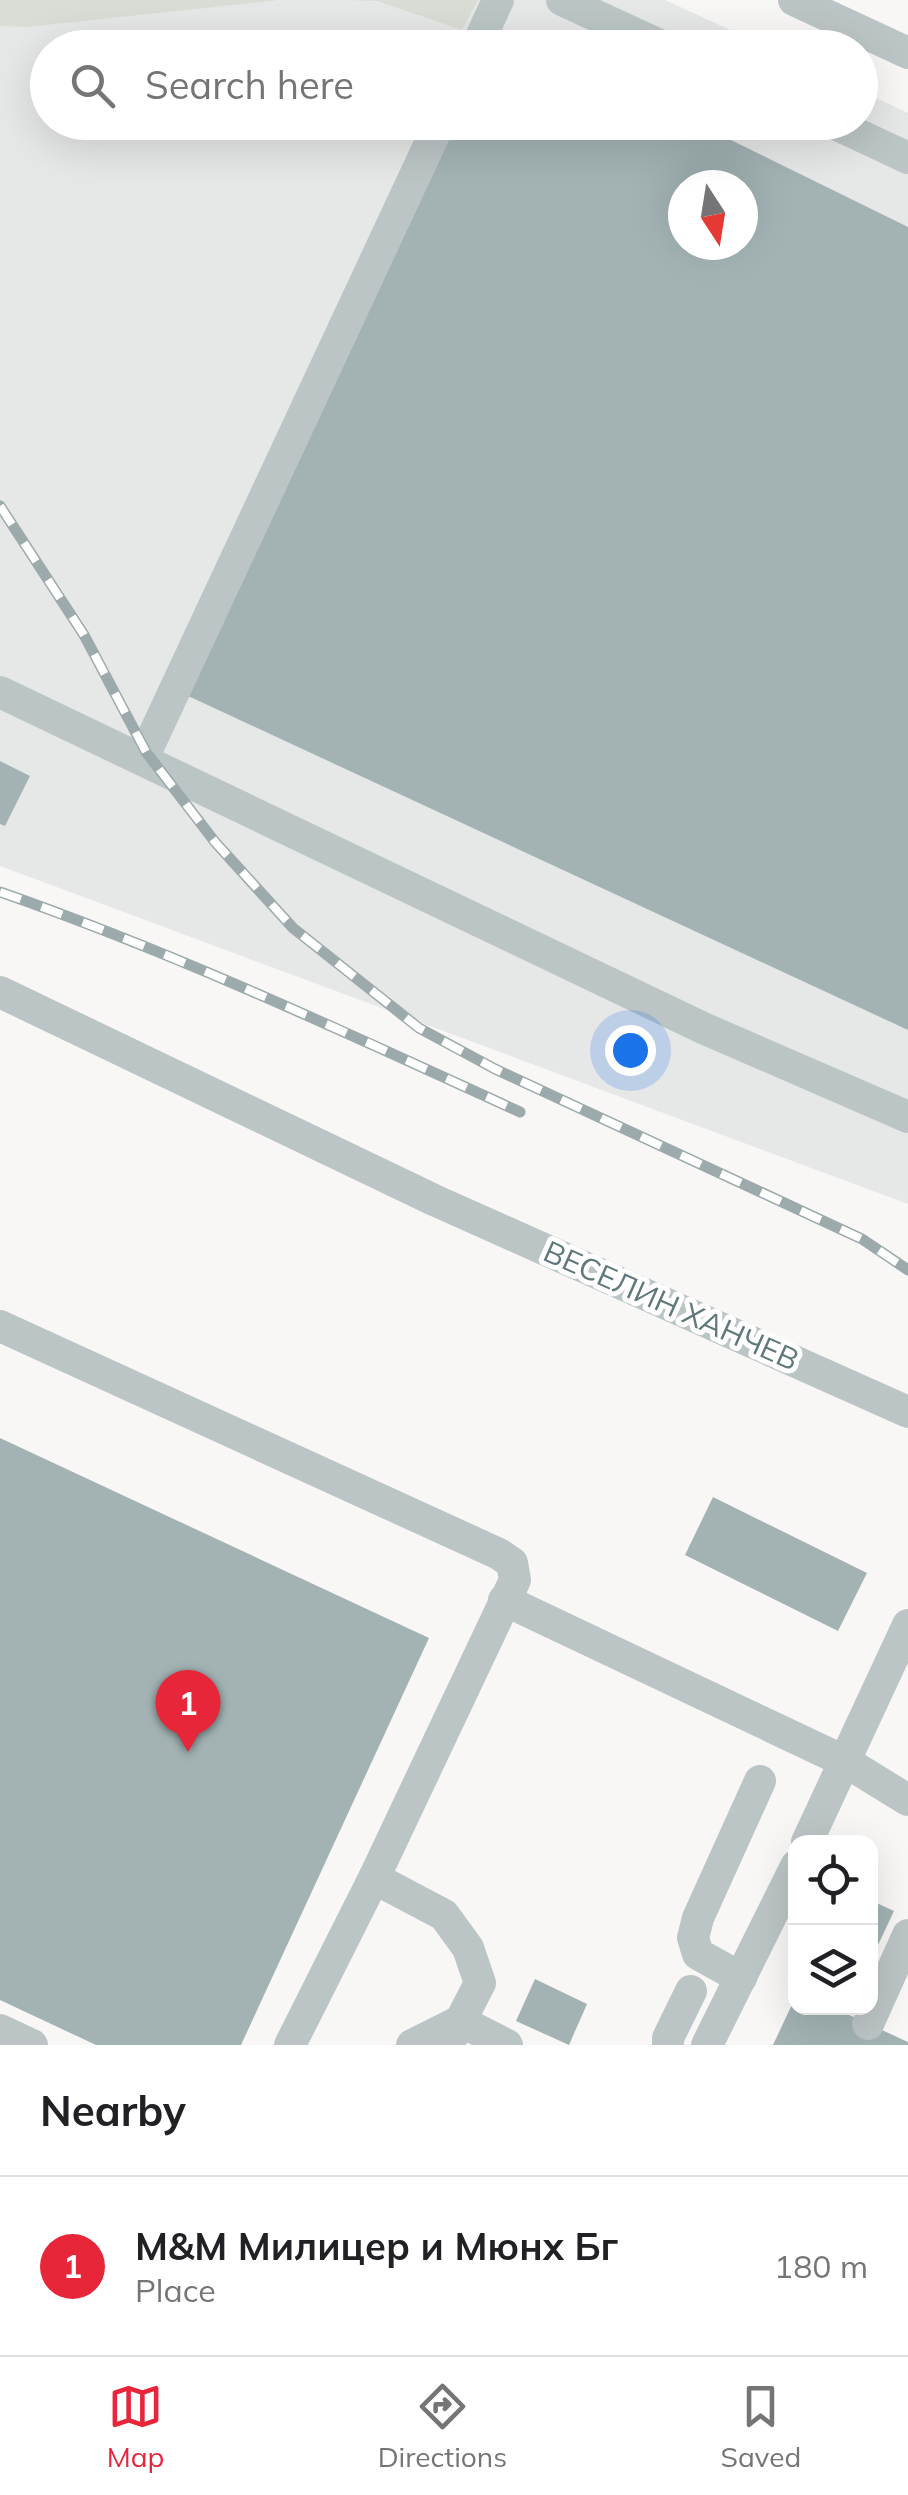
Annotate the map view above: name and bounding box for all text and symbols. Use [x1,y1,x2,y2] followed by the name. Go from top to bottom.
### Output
[30,30,878,140] search box
[65,58,120,113] icon: search
[145,61,354,109] text: Search here
[668,170,758,260] north arrow
[605,1025,656,1076] your location
[538,1232,805,1378] street label: ВЕСЕЛИН ХАНЧЕВ
[156,1670,220,1752] pin: 1
[788,1835,878,2015] map controls
[788,1835,878,1925] button: locate
[788,1925,878,2015] button: layers
[40,2084,186,2137] text: Nearby
[135,2222,618,2270] text: М&M Mилицер и Мюнх Бг
[63,2246,82,2286] text: 1
[774,2246,868,2286] text: 180 m
[135,2270,216,2310] text: Place
[107,2379,164,2474] tab: Map
[378,2379,507,2474] tab: Directions
[720,2379,801,2474] tab: Saved

